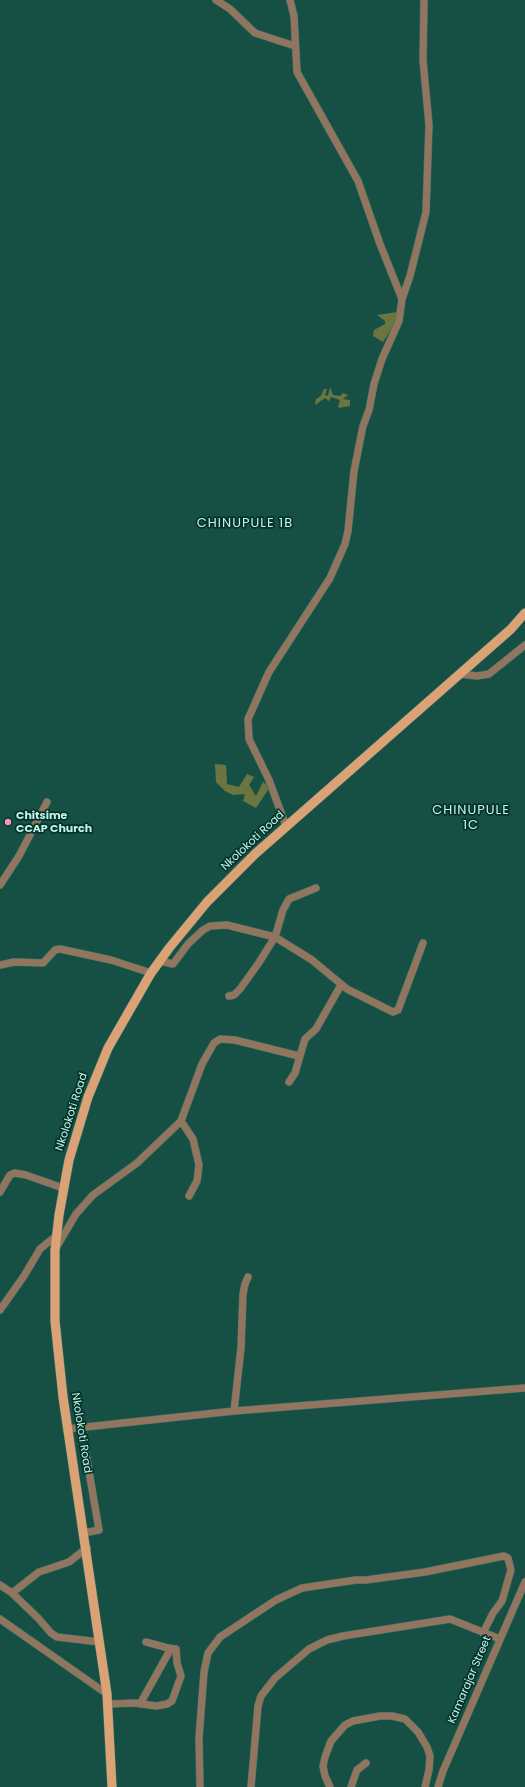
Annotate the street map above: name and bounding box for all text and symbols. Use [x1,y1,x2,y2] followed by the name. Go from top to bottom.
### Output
[197,516,293,532] district label: CHINUPULE 1B
[432,803,510,834] district label: CHINUPULE 1C
[16,809,92,835] place label: Chitsime CCAP Church
[219,809,287,873] street label: Nkolokoti Road
[3,817,13,827] marker: Chitsime CCAP Church
[53,1071,91,1153] street label: Nkolokoti Road
[68,1392,94,1474] street label: Nkolokoti Road
[446,1634,494,1726] street label: Kamarajar Street

